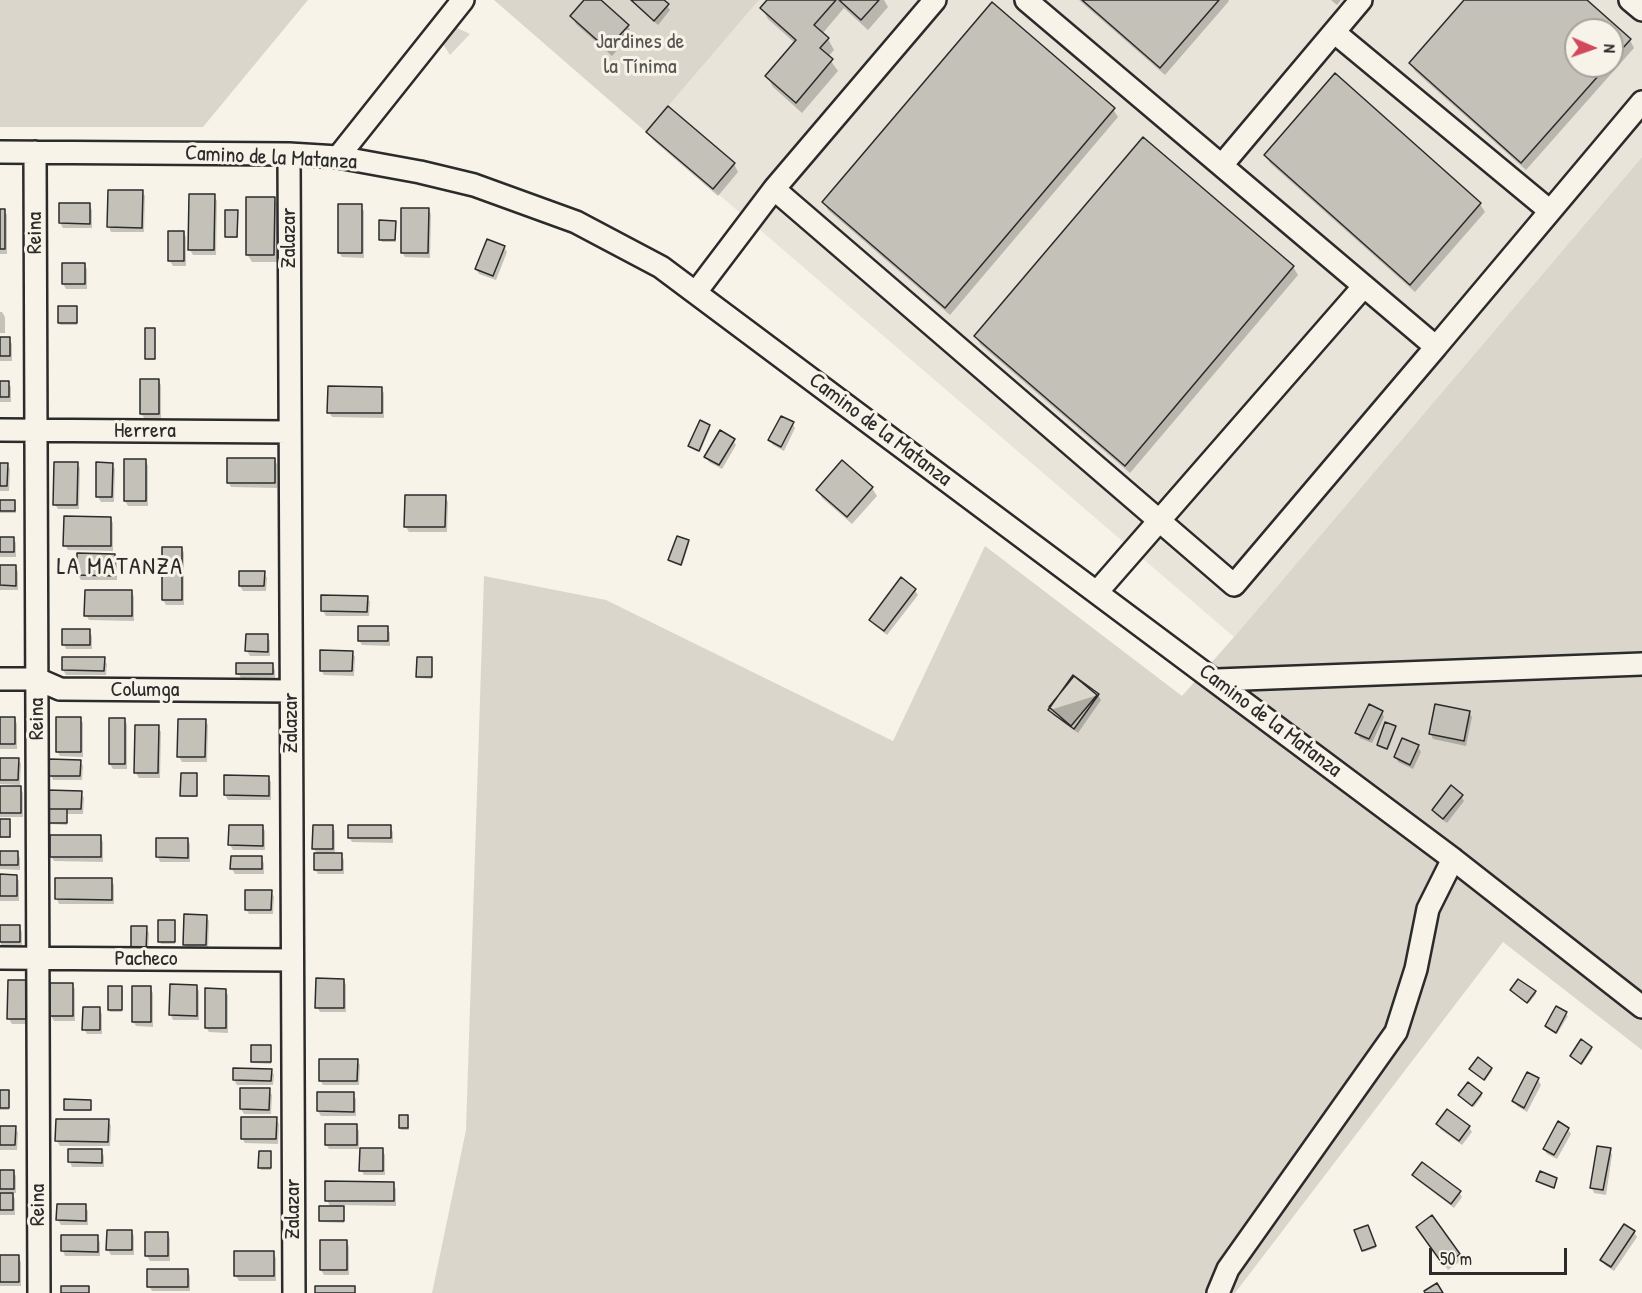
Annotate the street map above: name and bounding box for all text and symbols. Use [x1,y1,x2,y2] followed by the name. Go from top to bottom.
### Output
[1564,18,1624,78] north arrow
[596,29,684,80] park label: Jardines de la Tínima
[1599,44,1621,53] text: N
[184,140,358,176] street label: Camino de la Matanza
[276,208,302,268] street label: Zalazar
[22,212,48,254] street label: Reina
[803,368,957,492] street label: Camino de la Matanza
[114,418,176,444] street label: Herrera
[57,554,183,582] district label: LA MATANZA
[1193,659,1347,783] street label: Camino de la Matanza
[111,677,179,703] street label: Columga
[278,693,304,753] street label: Zalazar
[24,698,50,740] street label: Reina
[114,946,178,972] street label: Pacheco
[280,1179,306,1239] street label: Zalazar
[25,1184,51,1226] street label: Reina
[1432,1236,1570,1274] scale bar
[1440,1246,1472,1271] text: 50 m

